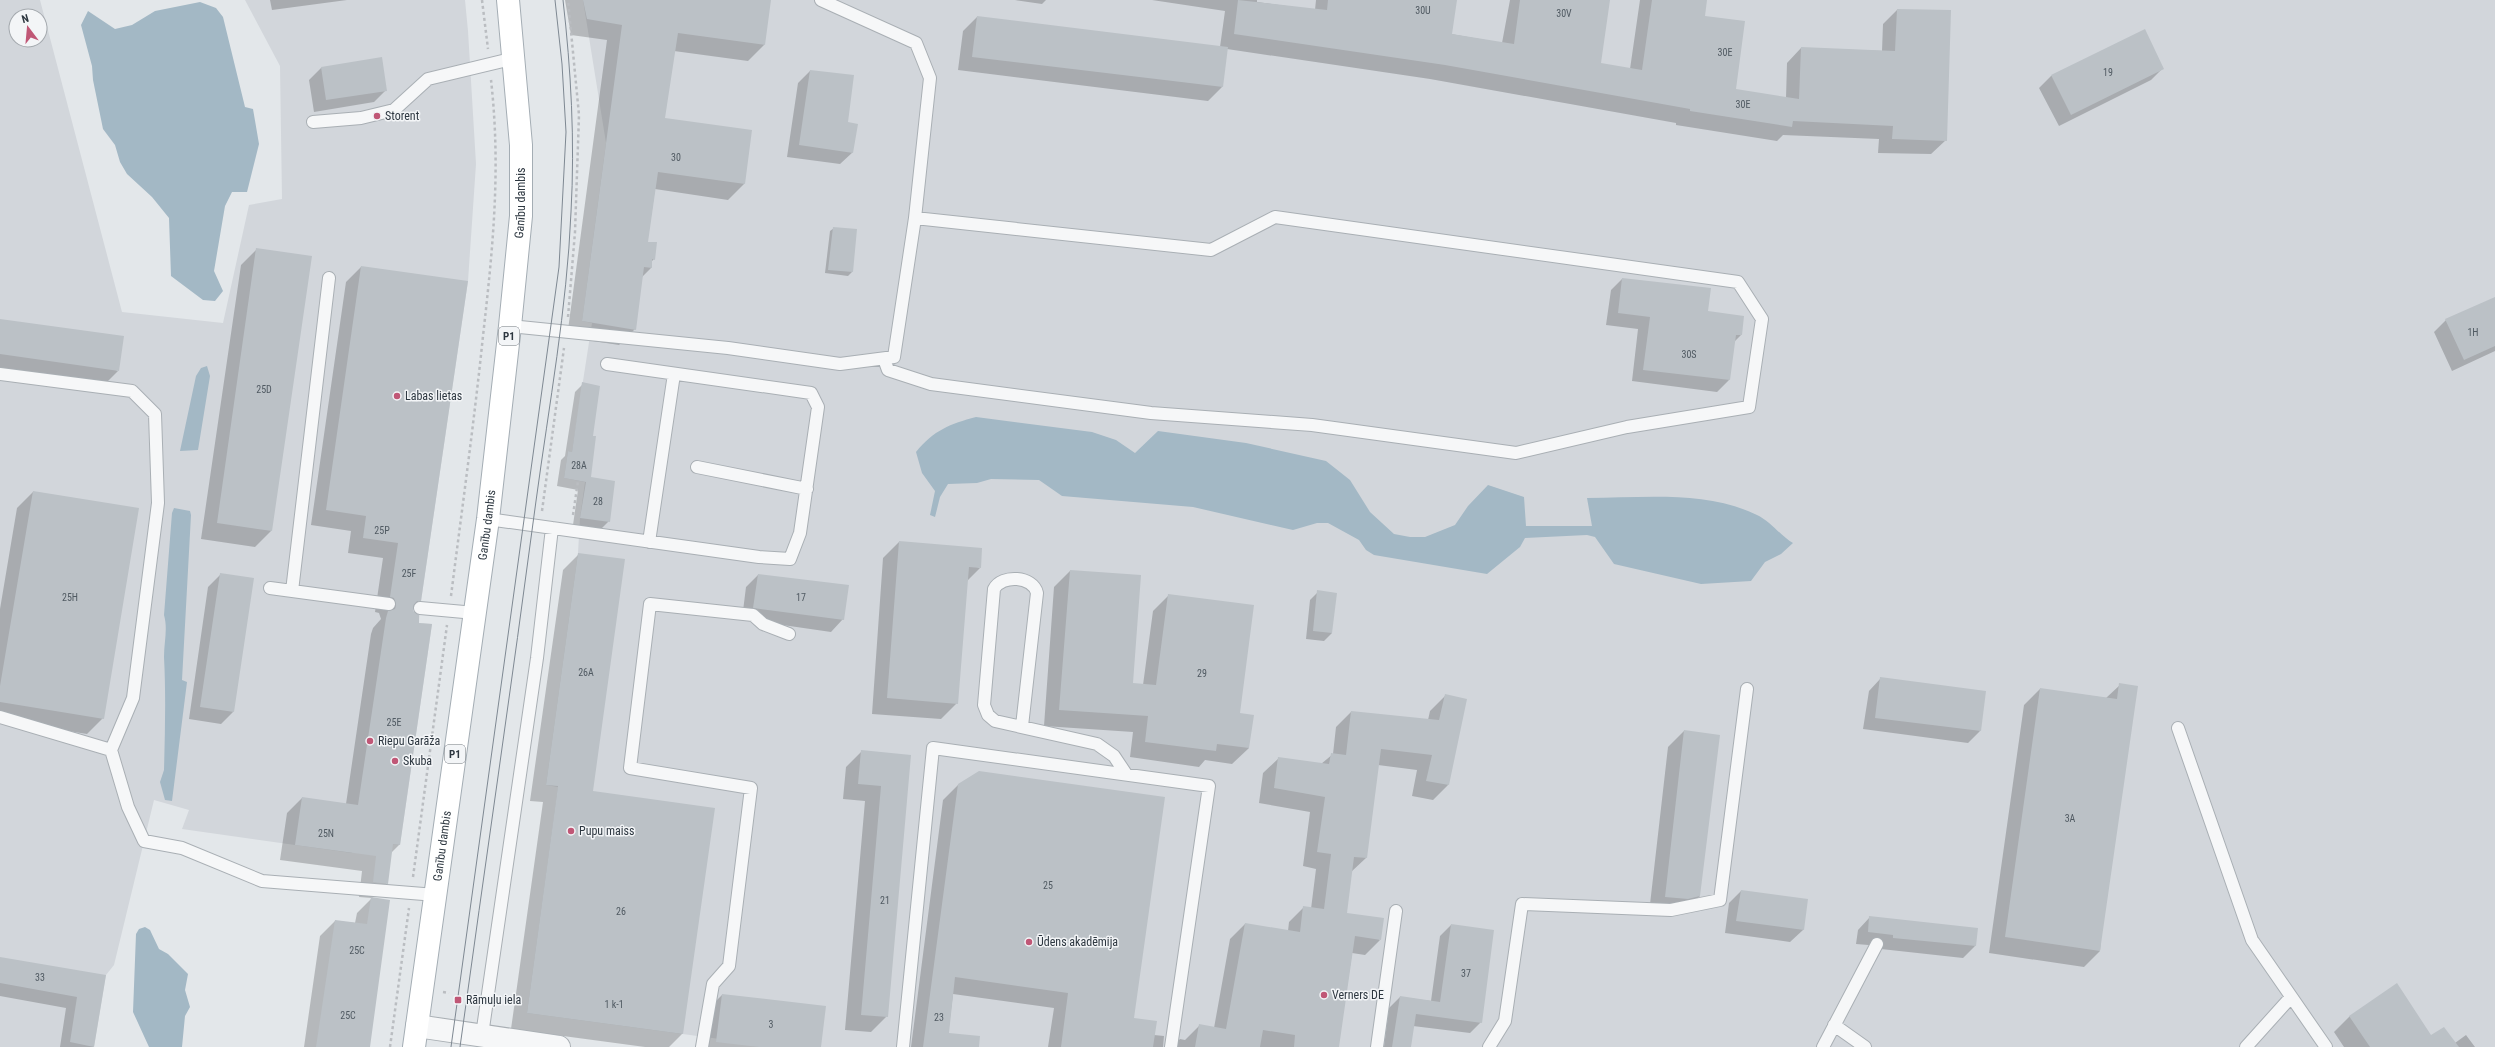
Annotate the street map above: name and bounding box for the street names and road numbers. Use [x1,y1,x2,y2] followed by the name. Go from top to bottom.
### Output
[512,168,528,239] street label: Ganību dambis
[499,327,519,345] road number: P1
[475,489,498,561] street label: Ganību dambis
[445,745,465,763] road number: P1
[430,810,454,882] street label: Ganību dambis

